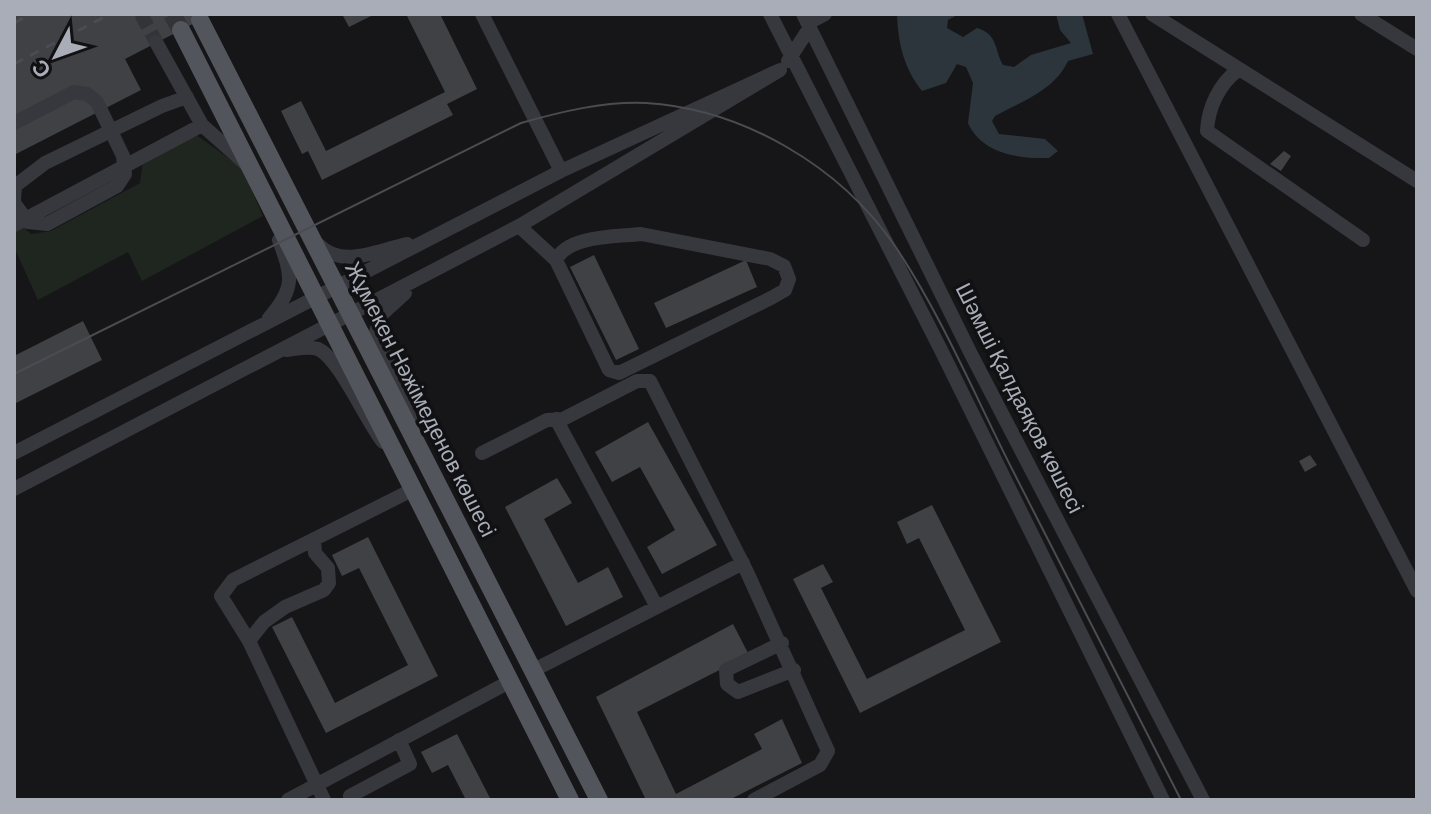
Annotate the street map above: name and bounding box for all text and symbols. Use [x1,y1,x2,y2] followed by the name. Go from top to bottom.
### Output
[16,16,96,96] north arrow
[25,55,55,84] text: С
[340,257,503,541] street label: Жұмекен Нәжімеденов көшесі
[951,278,1090,517] street label: Шәмші Қалдаяқов көшесі

